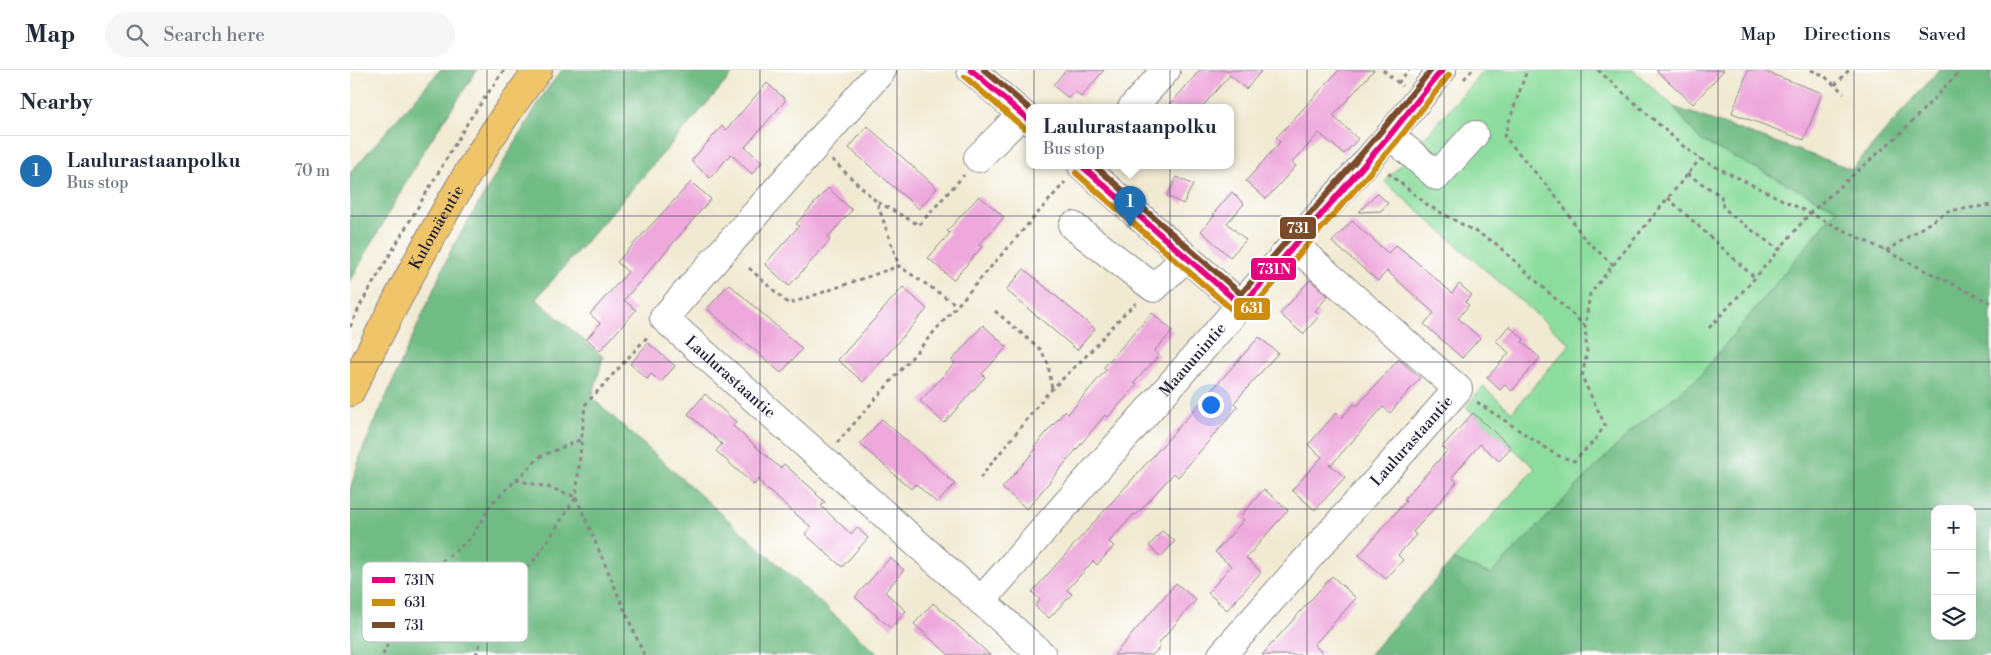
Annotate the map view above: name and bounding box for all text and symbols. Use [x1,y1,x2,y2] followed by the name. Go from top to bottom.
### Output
[105,12,455,57] search box
[25,20,75,50] text: Map
[123,21,151,49] icon: search
[163,23,265,47] text: Search here
[1740,23,1776,46] text: Map
[1804,23,1891,46] text: Directions
[1919,23,1966,46] text: Saved
[20,90,93,116] text: Nearby
[1026,104,1234,169] popup
[1043,115,1217,139] text: Laulurastaanpolku
[1043,139,1105,159] text: Bus stop
[67,149,240,173] text: Laulurastaanpolku
[32,161,40,181] text: 1
[294,161,330,181] text: 70 m
[67,173,129,193] text: Bus stop
[405,182,468,273] street label: Kulomäentie
[1114,186,1146,227] pin: 1
[1279,216,1317,240] line badge: 731
[1287,220,1310,238] text: 731
[1250,257,1297,281] line badge: 731N
[1257,261,1291,279] text: 731N
[1233,297,1271,321] line badge: 631
[1240,300,1264,318] text: 631
[1155,319,1231,401] street label: Maauunintie
[681,332,780,423] street label: Laulurastaantie
[1198,392,1224,418] your location
[1366,392,1457,491] street label: Laulurastaantie
[1931,505,1976,640] map controls
[1931,505,1976,550] button: +
[1931,550,1976,595] button: −
[362,562,528,642] legend
[404,572,435,590] text: 731N
[404,594,426,612] text: 631
[1931,595,1976,640] button: layers
[404,617,424,635] text: 731

